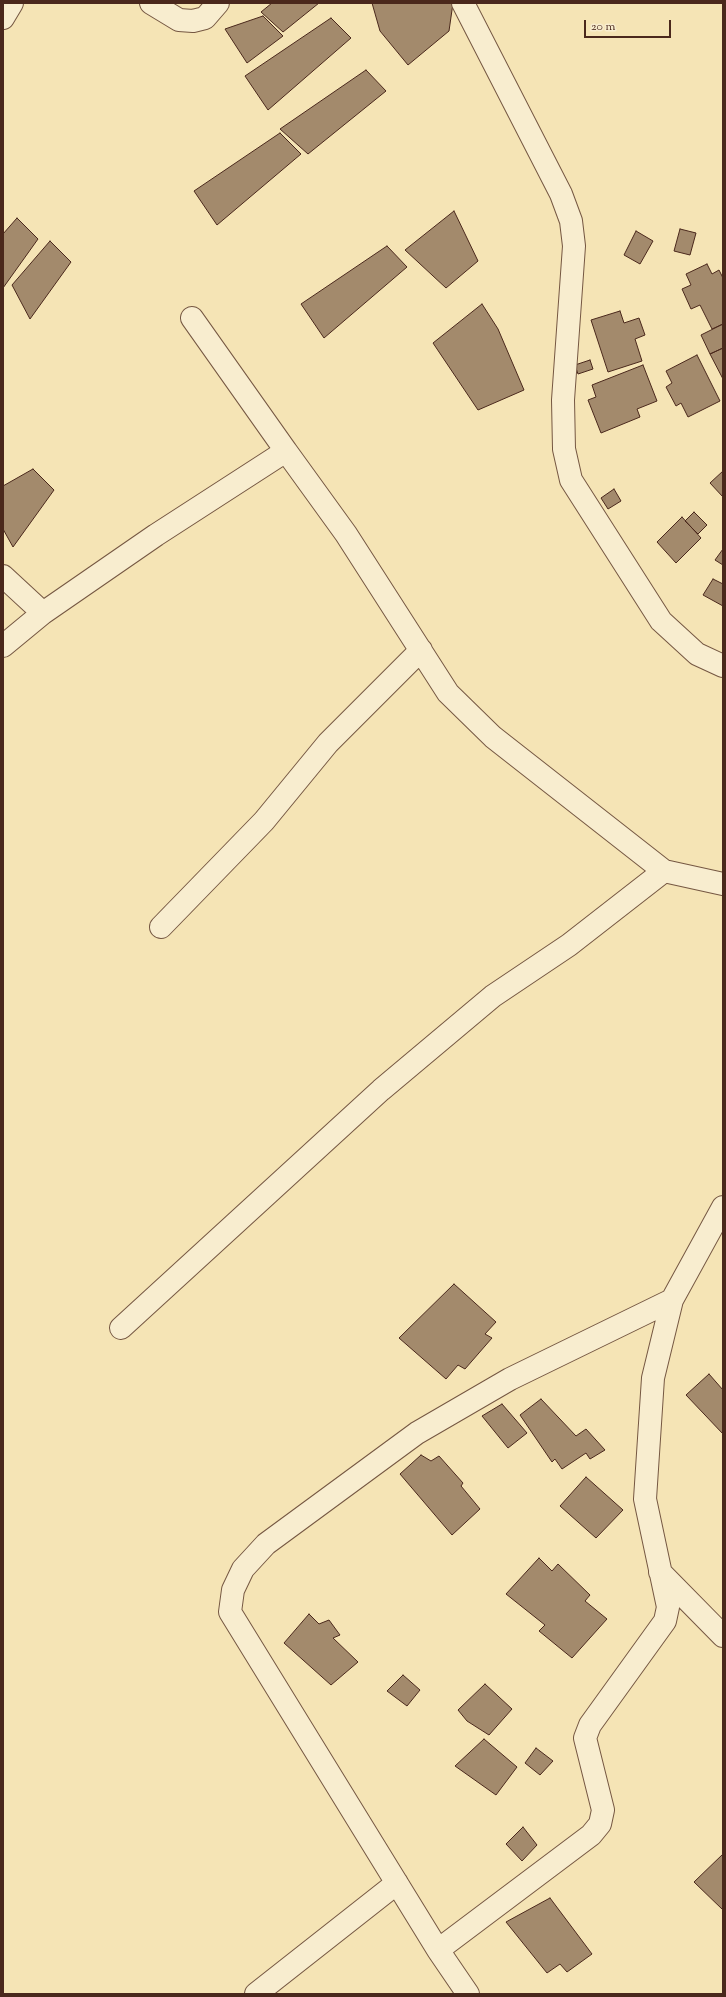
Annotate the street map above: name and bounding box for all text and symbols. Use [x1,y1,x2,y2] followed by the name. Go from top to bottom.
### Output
[586,12,673,38] scale bar
[591,18,615,36] text: 20 m

